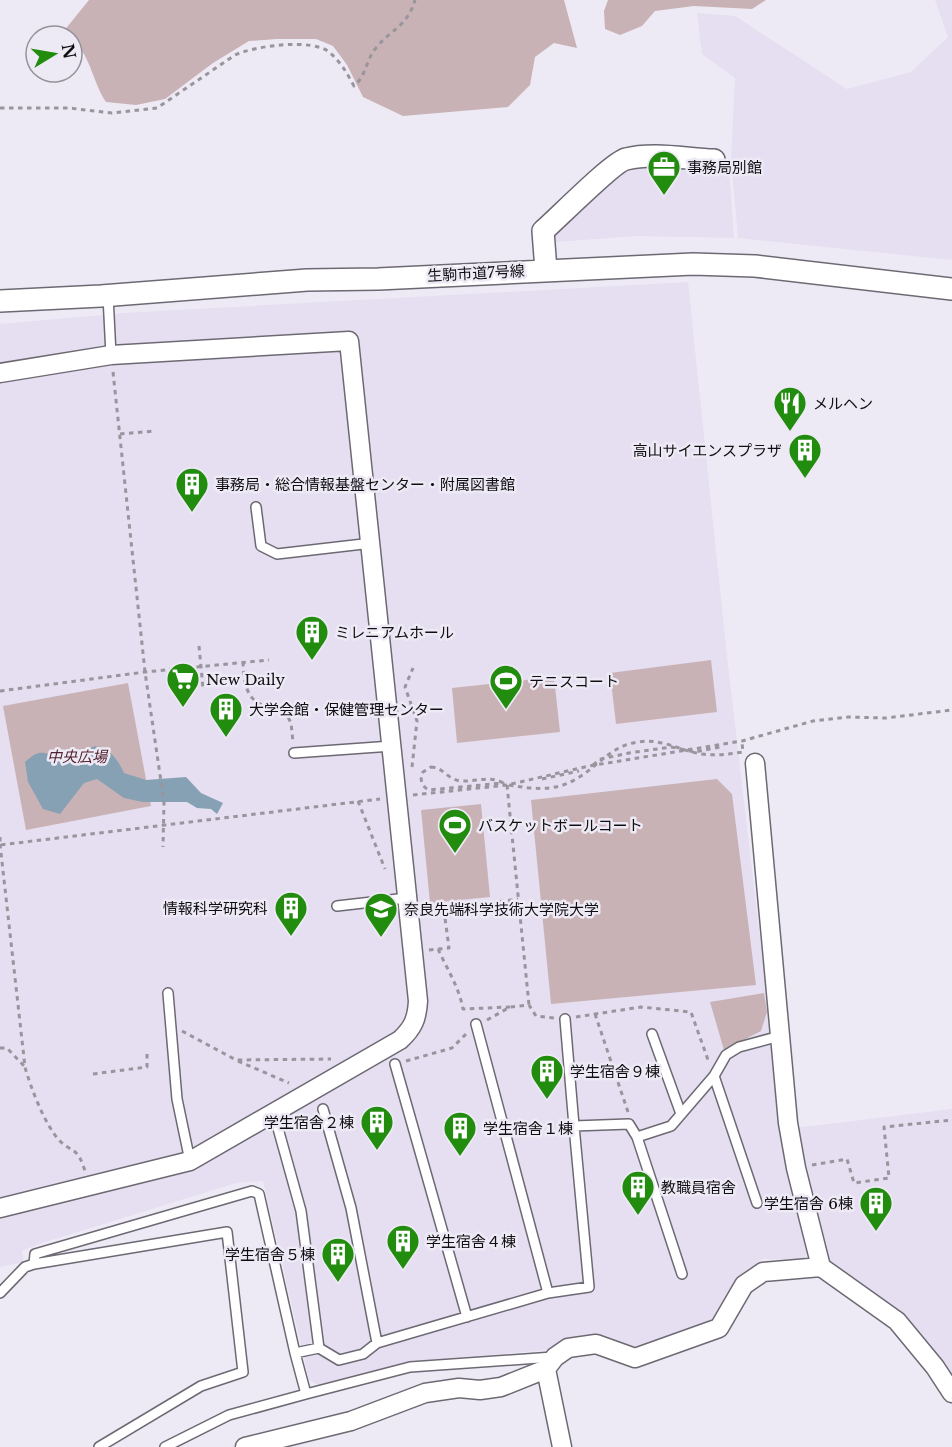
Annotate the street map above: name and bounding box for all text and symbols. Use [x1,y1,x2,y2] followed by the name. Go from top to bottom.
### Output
[24,24,84,84] north arrow
[57,42,80,60] text: N
[646,149,682,196] office icon: 事務局別館
[687,158,762,177] place label: 事務局別館
[427,261,525,285] street label: 生駒市道7号線
[772,385,808,432] restaurant icon: メルヘン
[813,394,873,413] place label: メルヘン
[787,432,823,479] building icon: 高山サイエンスプラザ
[632,441,782,460] place label: 高山サイエンスプラザ
[174,466,210,513] building icon: 事務局・総合情報基盤センター・附属図書館
[215,475,515,494] place label: 事務局・総合情報基盤センター・附属図書館
[294,614,330,661] building icon: ミレニアムホール
[335,623,454,642] place label: ミレニアムホール
[165,661,201,708] supermarket icon: New Daily
[488,663,524,710] sports icon: テニスコート
[206,670,286,689] place label: New Daily
[529,672,619,691] place label: テニスコート
[208,691,244,738] building icon: 大学会館・保健管理センター
[249,700,444,719] place label: 大学会館・保健管理センター
[47,747,109,766] park label: 中央広場
[437,807,473,854] sports icon: バスケットボールコート
[478,816,643,835] place label: バスケットボールコート
[273,890,309,937] building icon: 情報科学研究科
[363,891,399,938] school or university icon: 奈良先端科学技術大学院大学
[163,899,268,918] place label: 情報科学研究科
[404,900,599,919] place label: 奈良先端科学技術大学院大学
[529,1053,565,1100] building icon: 学生宿舎９棟
[570,1062,660,1081] place label: 学生宿舎９棟
[359,1104,395,1151] building icon: 学生宿舎２棟
[442,1110,478,1157] building icon: 学生宿舎１棟
[264,1113,354,1132] place label: 学生宿舎２棟
[483,1119,573,1138] place label: 学生宿舎１棟
[620,1169,656,1216] building icon: 教職員宿舎
[661,1178,736,1197] place label: 教職員宿舎
[858,1185,894,1232] building icon: 学生宿舎 6棟
[764,1194,853,1213] place label: 学生宿舎 6棟
[385,1223,421,1270] building icon: 学生宿舎４棟
[426,1232,516,1251] place label: 学生宿舎４棟
[320,1236,356,1283] building icon: 学生宿舎５棟
[225,1245,315,1264] place label: 学生宿舎５棟

